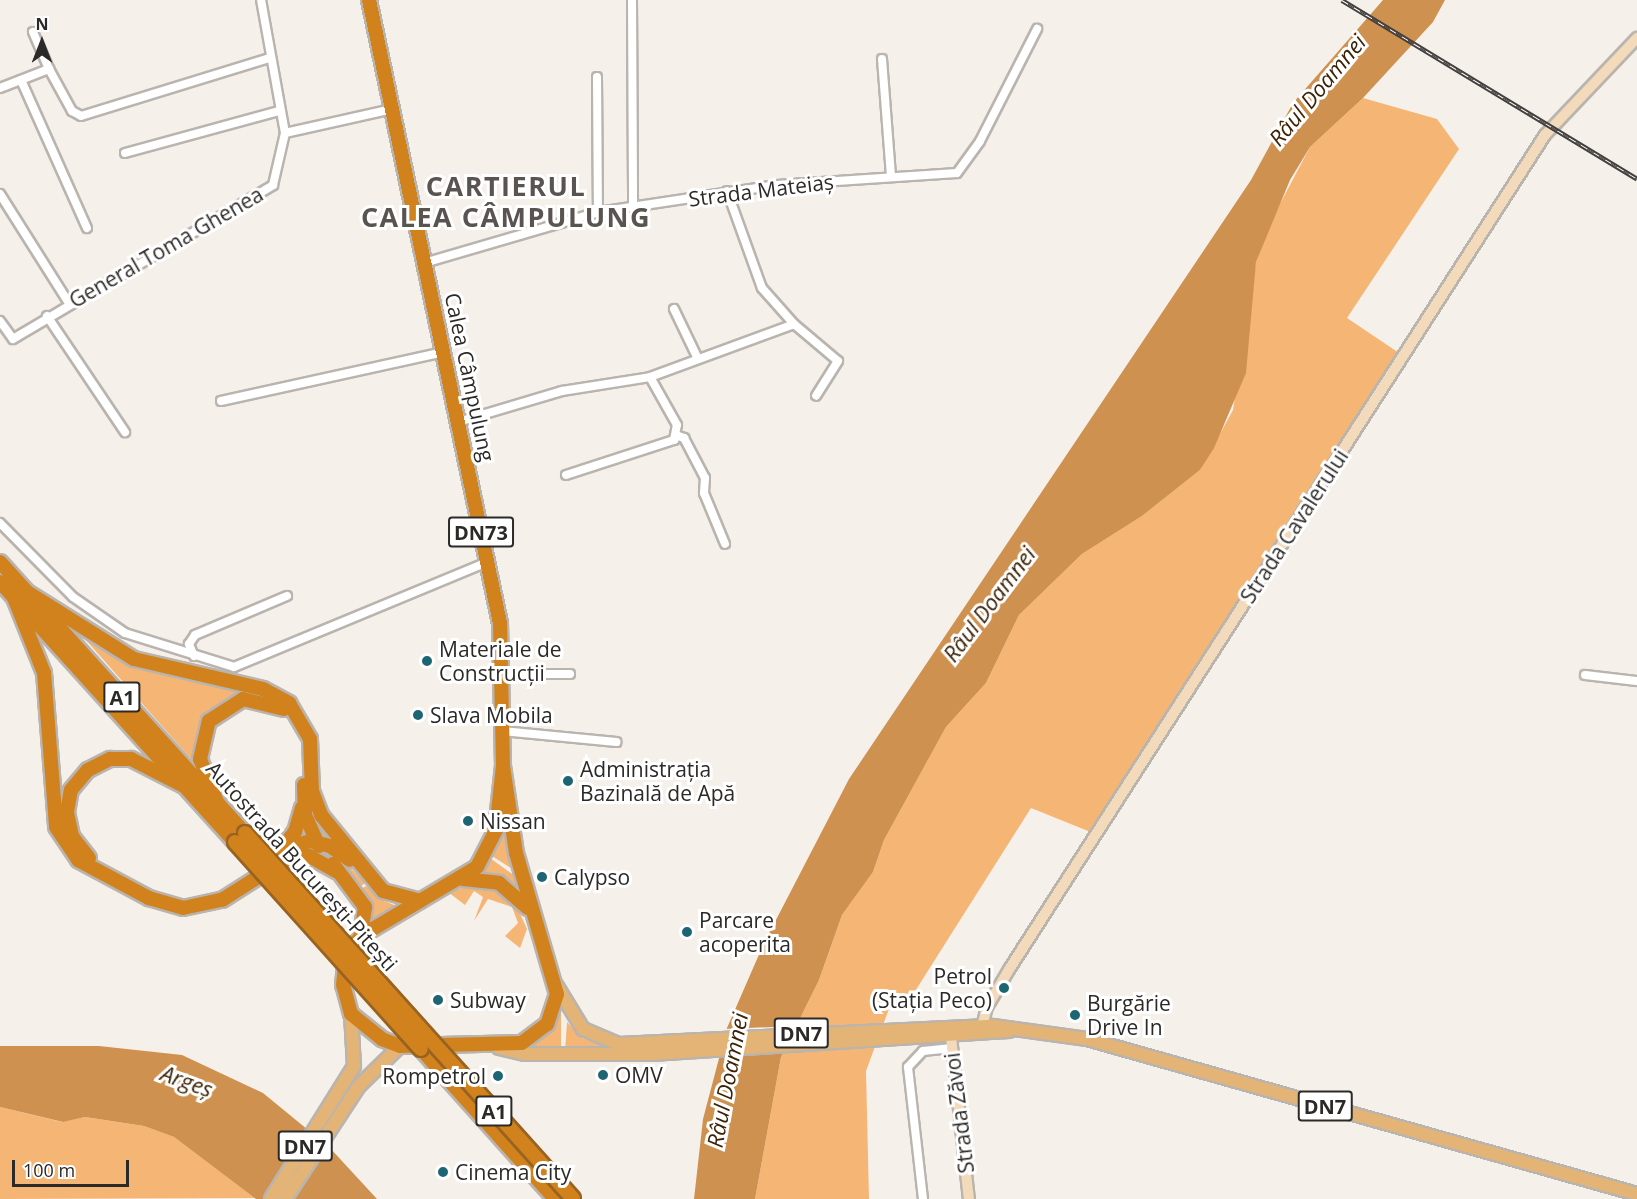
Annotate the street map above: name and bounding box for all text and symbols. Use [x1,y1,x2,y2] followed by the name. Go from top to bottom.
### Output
[12,12,72,72] north arrow
[35,13,49,35] text: N
[1263,29,1371,151] water label: Râul Doamnei
[361,169,651,232] district label: CARTIERUL CALEA CÂMPULUNG
[687,169,835,211] street label: Strada Mateiaș
[65,181,267,313] street label: General Toma Ghenea
[440,290,500,464] street label: Calea Câmpulung
[1235,444,1353,608] street label: Strada Cavalerului
[448,515,514,549] road number: DN73
[937,541,1041,667] water label: Râul Doamnei
[439,636,562,686] place label: Materiale de Construcții
[420,654,434,668] marker: Materiale de Construcții
[102,680,142,714] road number: A1
[430,702,553,728] place label: Slava Mobila
[411,708,425,722] marker: Slava Mobila
[201,756,403,976] street label: Autostrada București-Pitești
[580,756,735,806] place label: Administrația Bazinală de Apă
[561,774,575,788] marker: Administrația Bazinală de Apă
[480,808,546,834] place label: Nissan
[461,814,475,828] marker: Nissan
[554,864,630,890] place label: Calypso
[535,870,549,884] marker: Calypso
[699,907,791,957] place label: Parcare acoperita
[680,925,694,939] marker: Parcare acoperita
[872,963,992,1013] place label: Petrol (Stația Peco)
[997,981,1011,995] marker: Petrol (Stația Peco)
[450,987,526,1013] place label: Subway
[1087,990,1171,1040] place label: Burgărie Drive In
[431,993,445,1007] marker: Subway
[1068,1008,1082,1022] marker: Burgărie Drive In
[701,1010,753,1150] water label: Râul Doamnei
[772,1016,830,1050] road number: DN7
[939,1051,979,1175] street label: Strada Zăvoi
[158,1060,216,1102] water label: Argeș
[615,1062,663,1088] place label: OMV
[382,1063,486,1089] place label: Rompetrol
[596,1068,610,1082] marker: OMV
[491,1069,505,1083] marker: Rompetrol
[1296,1089,1354,1123] road number: DN7
[474,1094,514,1128] road number: A1
[276,1129,334,1163] road number: DN7
[15,1148,132,1186] scale bar
[23,1158,75,1182] text: 100 m
[455,1159,571,1185] place label: Cinema City
[436,1165,450,1179] marker: Cinema City

